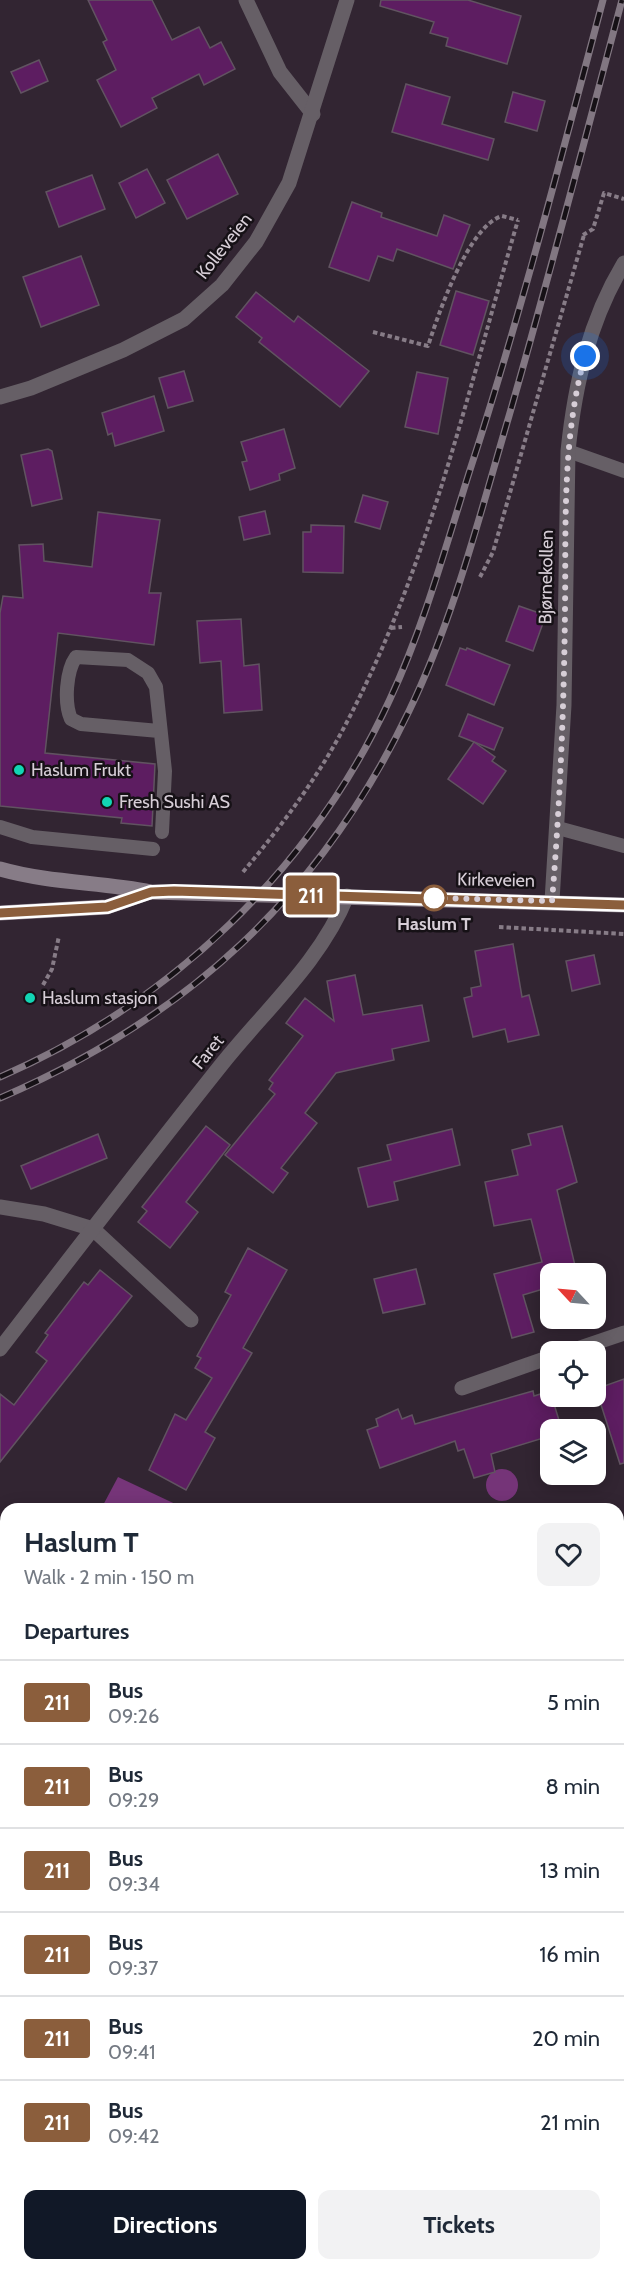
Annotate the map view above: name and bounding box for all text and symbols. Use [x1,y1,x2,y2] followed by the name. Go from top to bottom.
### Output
[191,208,257,284] street label: Kolleveien
[570,341,600,371] your location
[534,530,558,624] street label: Bjørnekollen
[31,759,131,781] place label: Haslum Frukt
[12,763,26,777] marker: Haslum Frukt
[119,791,230,813] place label: Fresh Sushi AS
[100,795,114,809] marker: Fresh Sushi AS
[457,868,535,892] street label: Kirkeveien
[276,876,346,914] line badge: 211
[298,883,324,908] text: 211
[421,885,447,911] marker: Haslum T
[397,913,471,935] place label: Haslum T
[42,987,158,1009] place label: Haslum stasjon
[23,991,37,1005] marker: Haslum stasjon
[188,1030,228,1074] street label: Faret
[540,1263,606,1329] north arrow
[540,1263,606,1485] map controls
[540,1341,606,1407] button: locate
[540,1419,606,1485] button: layers
[537,1523,600,1586] button: heart
[24,1525,139,1559] text: Haslum T
[24,1565,194,1589] text: Walk · 2 min · 150 m
[24,1618,129,1645] text: Departures
[108,1677,143,1704] text: Bus
[547,1689,600,1716] text: 5 min
[44,1690,70,1715] text: 211
[108,1704,159,1728] text: 09:26
[108,1761,143,1788] text: Bus
[545,1773,600,1800] text: 8 min
[44,1774,70,1799] text: 211
[108,1788,159,1812] text: 09:29
[108,1845,143,1872] text: Bus
[540,1857,600,1884] text: 13 min
[44,1858,70,1883] text: 211
[108,1872,160,1896] text: 09:34
[108,1929,143,1956] text: Bus
[539,1941,600,1968] text: 16 min
[44,1942,70,1967] text: 211
[108,1956,158,1980] text: 09:37
[108,2013,143,2040] text: Bus
[532,2025,600,2052] text: 20 min
[44,2026,70,2051] text: 211
[108,2040,156,2064] text: 09:41
[108,2097,143,2124] text: Bus
[540,2109,600,2136] text: 21 min
[44,2110,70,2135] text: 211
[108,2124,160,2148] text: 09:42
[24,2190,306,2259] button: Directions
[318,2190,600,2259] button: Tickets

